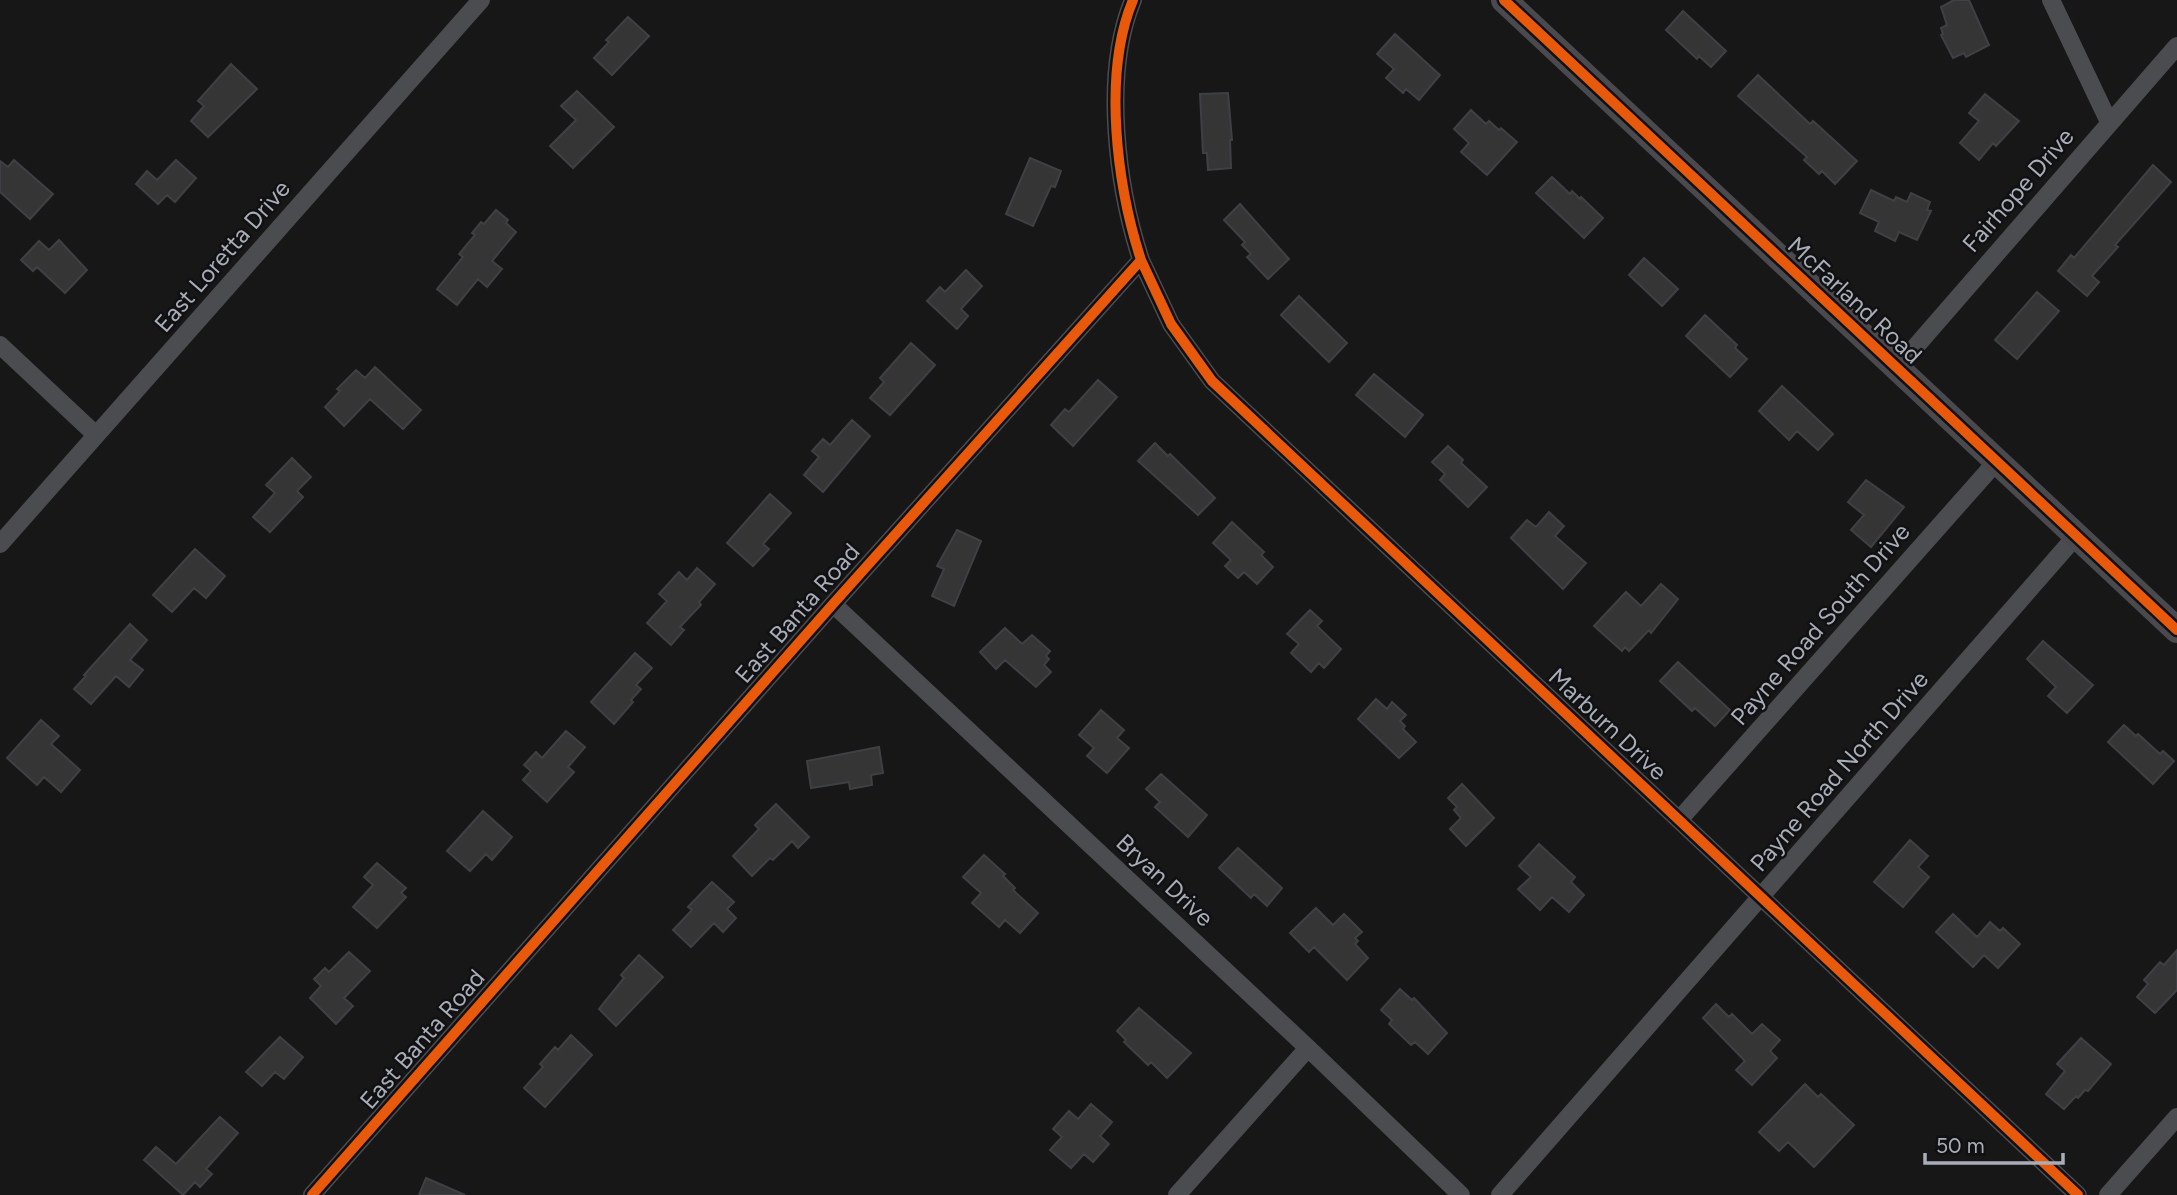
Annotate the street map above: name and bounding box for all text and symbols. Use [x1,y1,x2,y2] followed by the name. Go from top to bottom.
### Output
[1956,122,2080,258] street label: Fairhope Drive
[148,174,296,338] street label: East Loretta Drive
[1782,231,1928,369] street label: McFarland Road
[1724,517,1916,731] street label: Payne Road South Drive
[729,537,865,689] street label: East Banta Road
[1543,662,1673,786] street label: Marburn Drive
[1744,665,1934,877] street label: Payne Road North Drive
[1110,828,1220,932] street label: Bryan Drive
[354,963,490,1115] street label: East Banta Road
[1925,1122,2063,1166] scale bar
[1936,1133,1985,1158] text: 50 m

